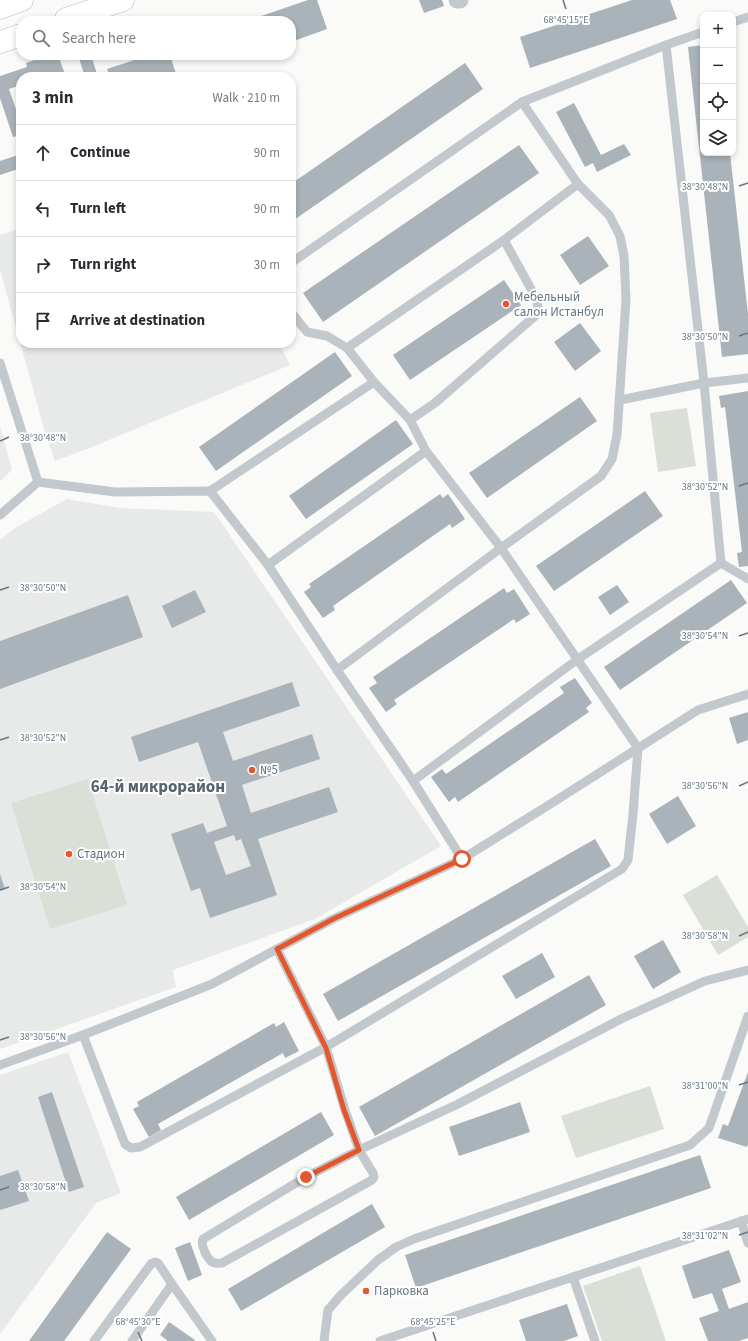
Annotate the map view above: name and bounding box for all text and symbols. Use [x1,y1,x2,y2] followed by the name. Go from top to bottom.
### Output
[700,12,736,156] map controls
[700,12,736,48] button: +
[543,13,589,27] text: 68°45'15"E
[16,16,296,60] search box
[30,27,52,49] icon: search
[62,28,136,49] text: Search here
[700,48,736,84] button: −
[700,84,736,120] button: locate
[32,86,73,110] text: 3 min
[212,89,280,107] text: Walk · 210 m
[700,120,736,156] button: layers
[32,142,54,164] icon: ahead
[70,142,130,163] text: Continue
[254,144,280,162] text: 90 m
[682,180,728,194] text: 38°30'48"N
[32,198,54,220] icon: left
[70,198,126,219] text: Turn left
[254,200,280,218] text: 90 m
[32,254,54,276] icon: right
[70,254,136,275] text: Turn right
[254,256,280,274] text: 30 m
[514,288,604,321] place label: Мебельный салон Истанбул
[501,299,511,309] marker: Мебельный салон Истанбул
[32,310,54,332] icon: arrive
[70,310,205,331] text: Arrive at destination
[682,330,728,344] text: 38°30'50"N
[20,431,66,445] text: 38°30'48"N
[682,480,728,494] text: 38°30'52"N
[20,581,66,595] text: 38°30'50"N
[682,629,728,643] text: 38°30'54"N
[20,731,66,745] text: 38°30'52"N
[260,761,278,779] place label: №5
[247,765,257,775] marker: №5
[91,775,225,799] district label: 64-й микрорайон
[682,779,728,793] text: 38°30'56"N
[77,845,125,863] place label: Стадион
[64,849,74,859] marker: Стадион
[453,850,471,868] route start
[20,880,66,894] text: 38°30'54"N
[682,929,728,943] text: 38°30'58"N
[20,1030,66,1044] text: 38°30'56"N
[682,1079,728,1093] text: 38°31'00"N
[297,1168,315,1186] route end
[20,1180,66,1194] text: 38°30'58"N
[682,1229,728,1243] text: 38°31'02"N
[374,1282,429,1300] place label: Парковка
[361,1286,371,1296] marker: Парковка
[115,1315,161,1329] text: 68°45'30"E
[410,1315,456,1329] text: 68°45'25"E

